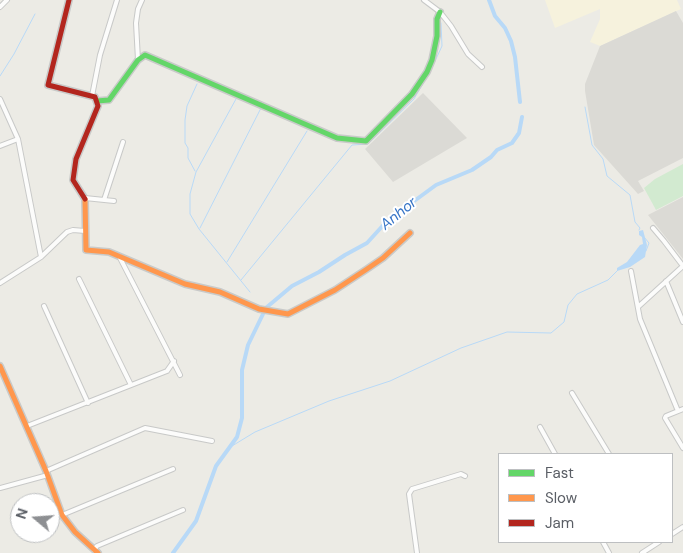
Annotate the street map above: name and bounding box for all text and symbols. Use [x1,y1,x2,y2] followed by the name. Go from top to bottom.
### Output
[377,194,421,234] water label: Anhor
[498,453,673,543] legend
[545,463,574,483] text: Fast
[545,488,577,508] text: Slow
[10,493,60,543] north arrow
[12,506,32,521] text: N
[545,513,574,533] text: Jam

